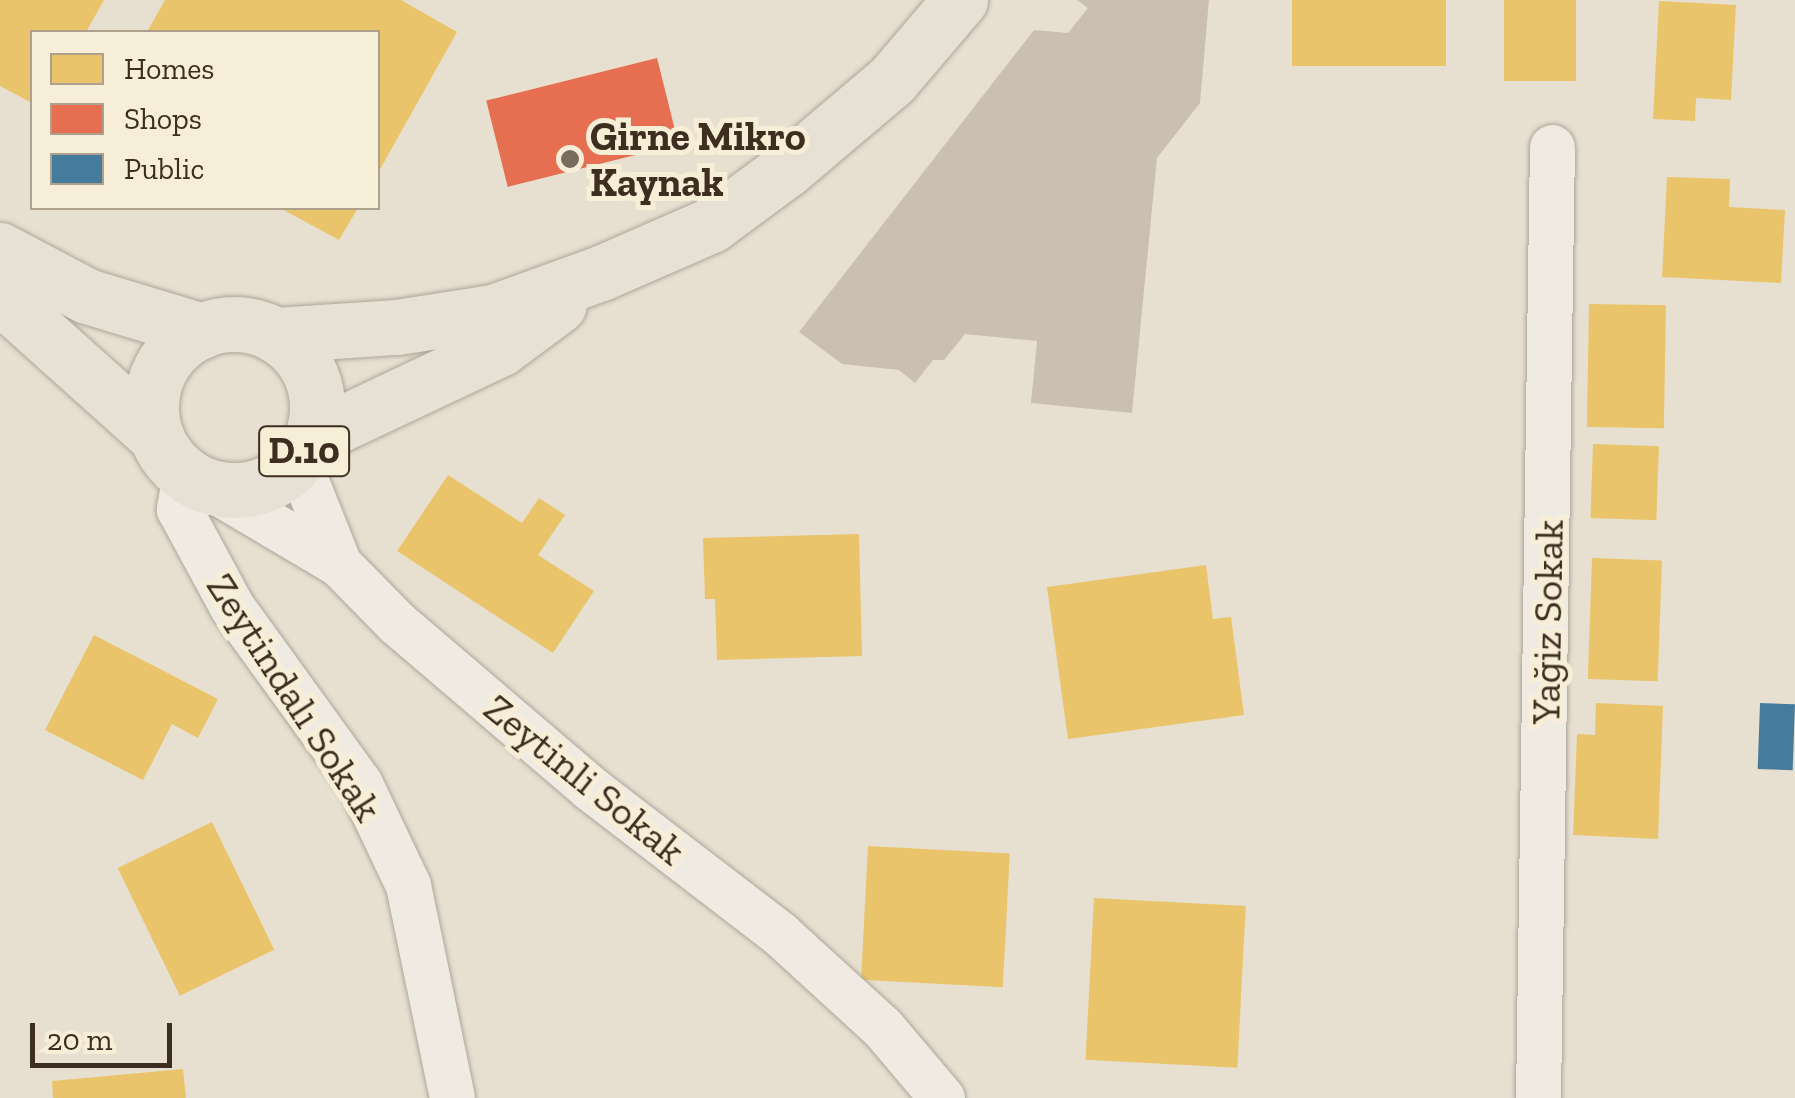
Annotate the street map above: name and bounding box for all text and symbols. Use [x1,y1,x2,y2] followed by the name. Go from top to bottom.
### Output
[30,30,380,210] legend
[124,51,214,87] text: Homes
[124,101,202,137] text: Shops
[590,112,806,206] place label: Girne Mikro Kaynak
[559,148,581,170] marker: Girne Mikro Kaynak
[124,151,204,187] text: Public
[256,418,352,484] road number: D.10
[1521,519,1573,725] street label: Yağiz Sokak
[197,564,393,830] street label: Zeytindalı Sokak
[475,683,695,875] street label: Zeytinli Sokak
[35,1003,178,1065] scale bar
[47,1022,112,1058] text: 20 m

